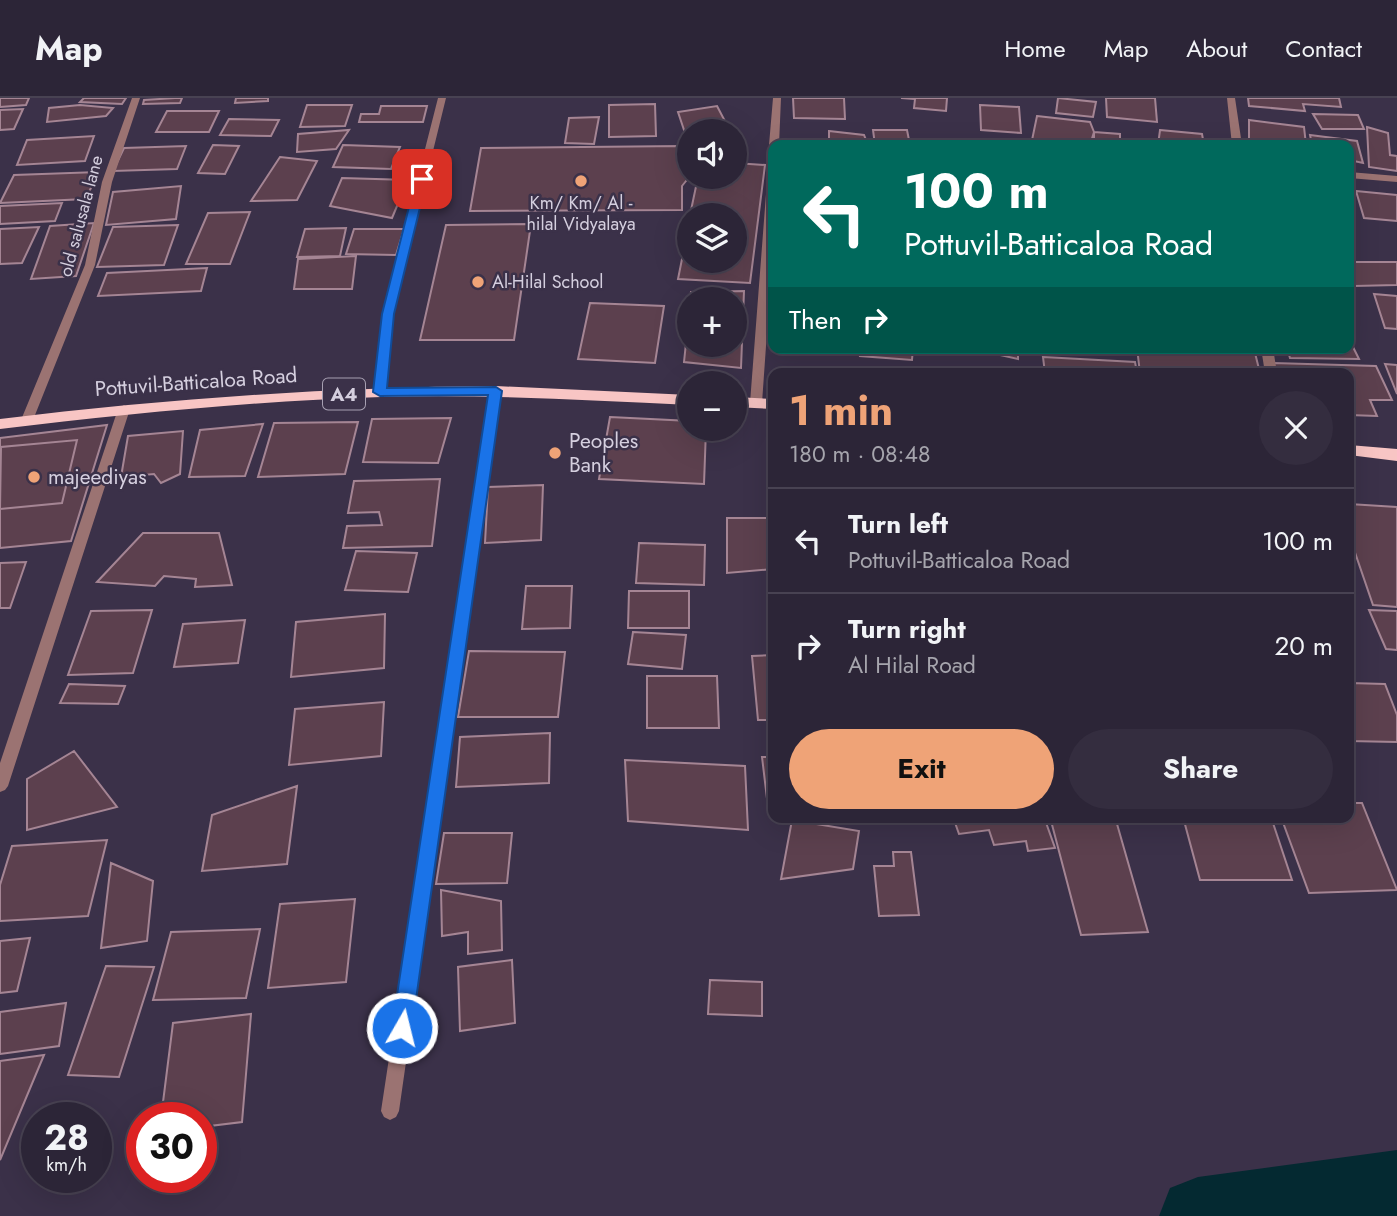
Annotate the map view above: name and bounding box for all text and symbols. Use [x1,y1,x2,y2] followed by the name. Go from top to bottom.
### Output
[35,25,103,72] text: Map
[1004,31,1066,66] text: Home
[1104,31,1148,66] text: Map
[1186,31,1247,66] text: About
[1285,31,1362,66] text: Contact
[677,119,747,441] map controls
[677,119,747,189] button: sound
[392,149,452,209] pin
[52,152,110,280] street label: old salusala lane
[904,156,1049,226] text: 100 m
[403,160,441,198] icon: arrive
[789,168,880,259] icon: left
[573,173,589,189] marker: Km/ Km/ Al - hilal Vidyalaya
[526,190,636,237] place label: Km/ Km/ Al - hilal Vidyalaya
[677,203,747,273] button: layers
[904,221,1213,267] text: Pottuvil-Batticaloa Road
[492,269,603,295] place label: Al-Hilal School
[470,274,486,290] marker: Al-Hilal School
[677,287,747,357] button: +
[789,301,842,339] text: Then
[856,301,894,339] icon: right
[94,360,298,404] street label: Pottuvil-Batticaloa Road
[677,371,747,441] button: −
[323,378,365,410] road number: A4
[789,380,893,441] text: 1 min
[1259,391,1333,465] button: close
[569,426,638,480] place label: Peoples Bank
[789,437,930,471] text: 180 m · 08:48
[547,445,563,461] marker: Peoples Bank
[48,462,147,492] place label: majeediyas
[26,469,42,485] marker: majeediyas
[848,505,948,543] text: Turn left
[789,522,827,560] icon: left
[1262,522,1333,560] text: 100 m
[848,543,1070,577] text: Pottuvil-Batticaloa Road
[848,610,966,648] text: Turn right
[789,627,827,665] icon: right
[1275,627,1333,665] text: 20 m
[848,648,976,682] text: Al Hilal Road
[789,729,1054,809] button: Exit
[1068,729,1333,809] button: Share
[365,991,439,1065] position arrow
[126,1102,217,1193] speed limit sign: 30
[44,1113,89,1163] text: 28
[46,1152,87,1178] text: km/h

